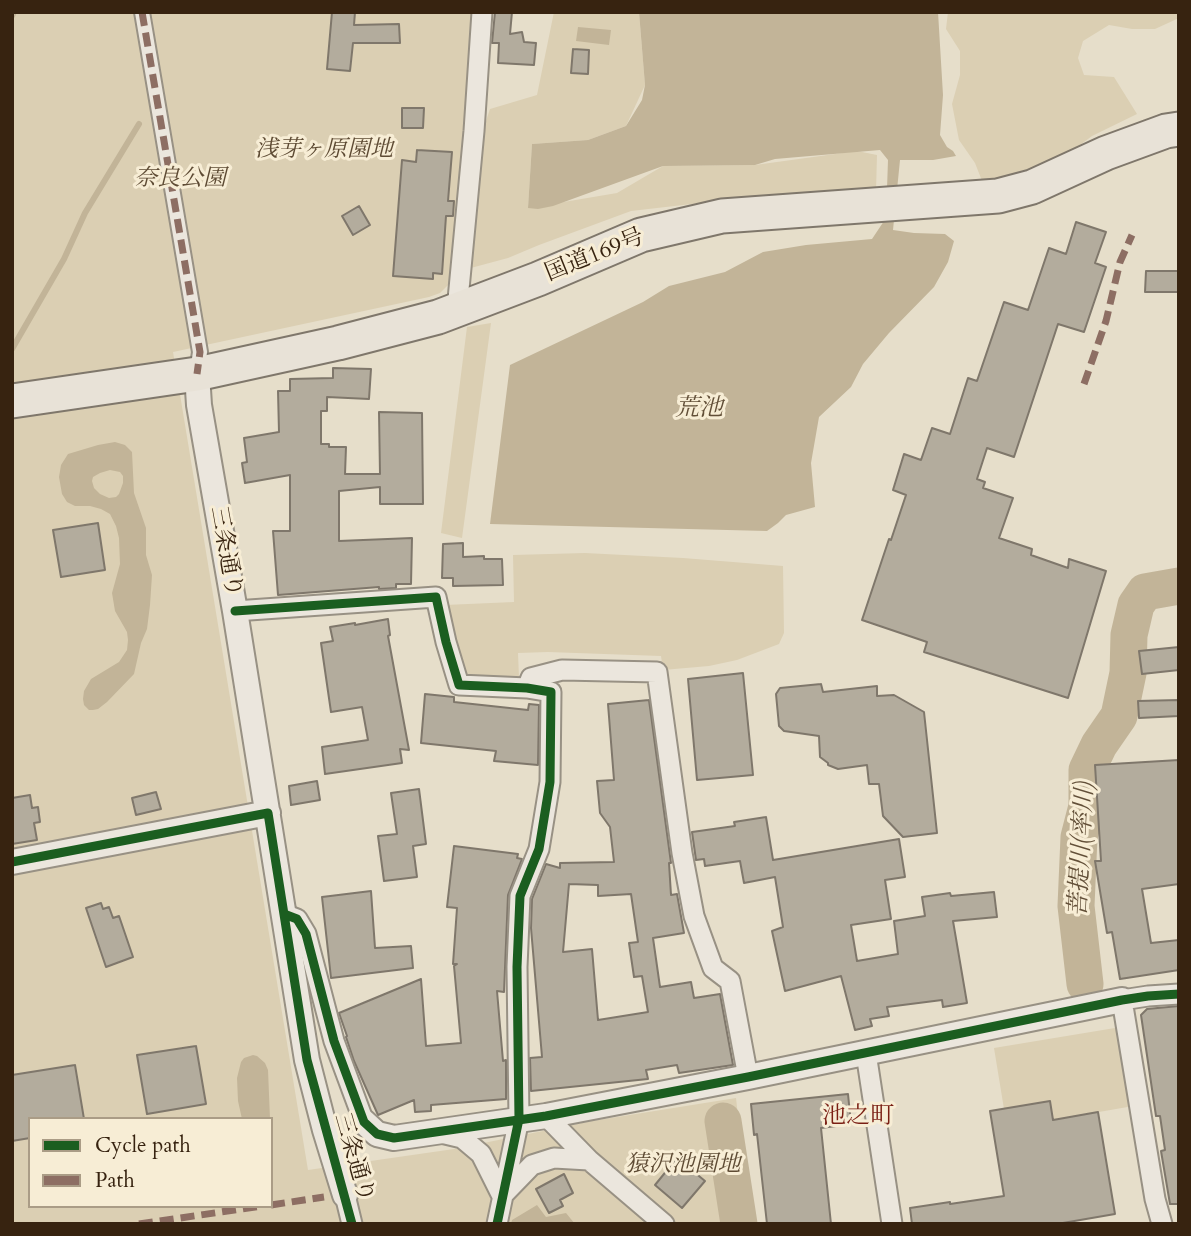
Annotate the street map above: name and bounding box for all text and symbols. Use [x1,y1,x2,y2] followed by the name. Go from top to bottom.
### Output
[255,137,393,165] park label: 浅芽ヶ原園地
[134,166,226,194] park label: 奈良公園
[541,224,649,288] street label: 国道169号
[675,395,723,423] water label: 荒池
[203,504,247,600] street label: 三条通り
[1065,780,1101,918] water label: 菩提川(率川)
[822,1103,894,1131] district label: 池之町
[327,1110,379,1206] street label: 三条通り
[28,1117,273,1208] legend
[95,1131,191,1160] text: Cycle path
[626,1152,740,1180] park label: 猿沢池園地
[95,1166,135,1195] text: Path

